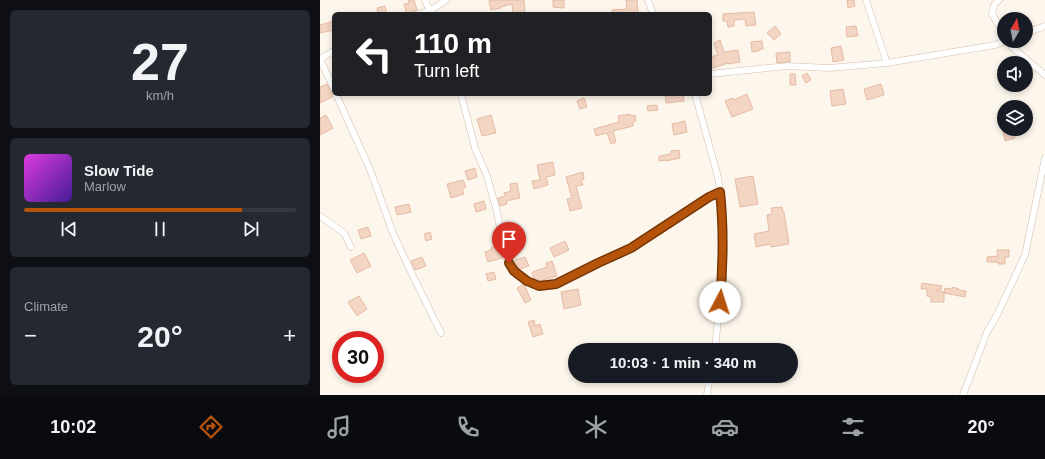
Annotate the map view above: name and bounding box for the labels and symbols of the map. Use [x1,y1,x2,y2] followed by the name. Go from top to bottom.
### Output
[997,12,1033,48] north arrow
[492,222,526,263] pin
[699,281,741,323] position arrow
[332,331,384,383] speed limit sign: 30

